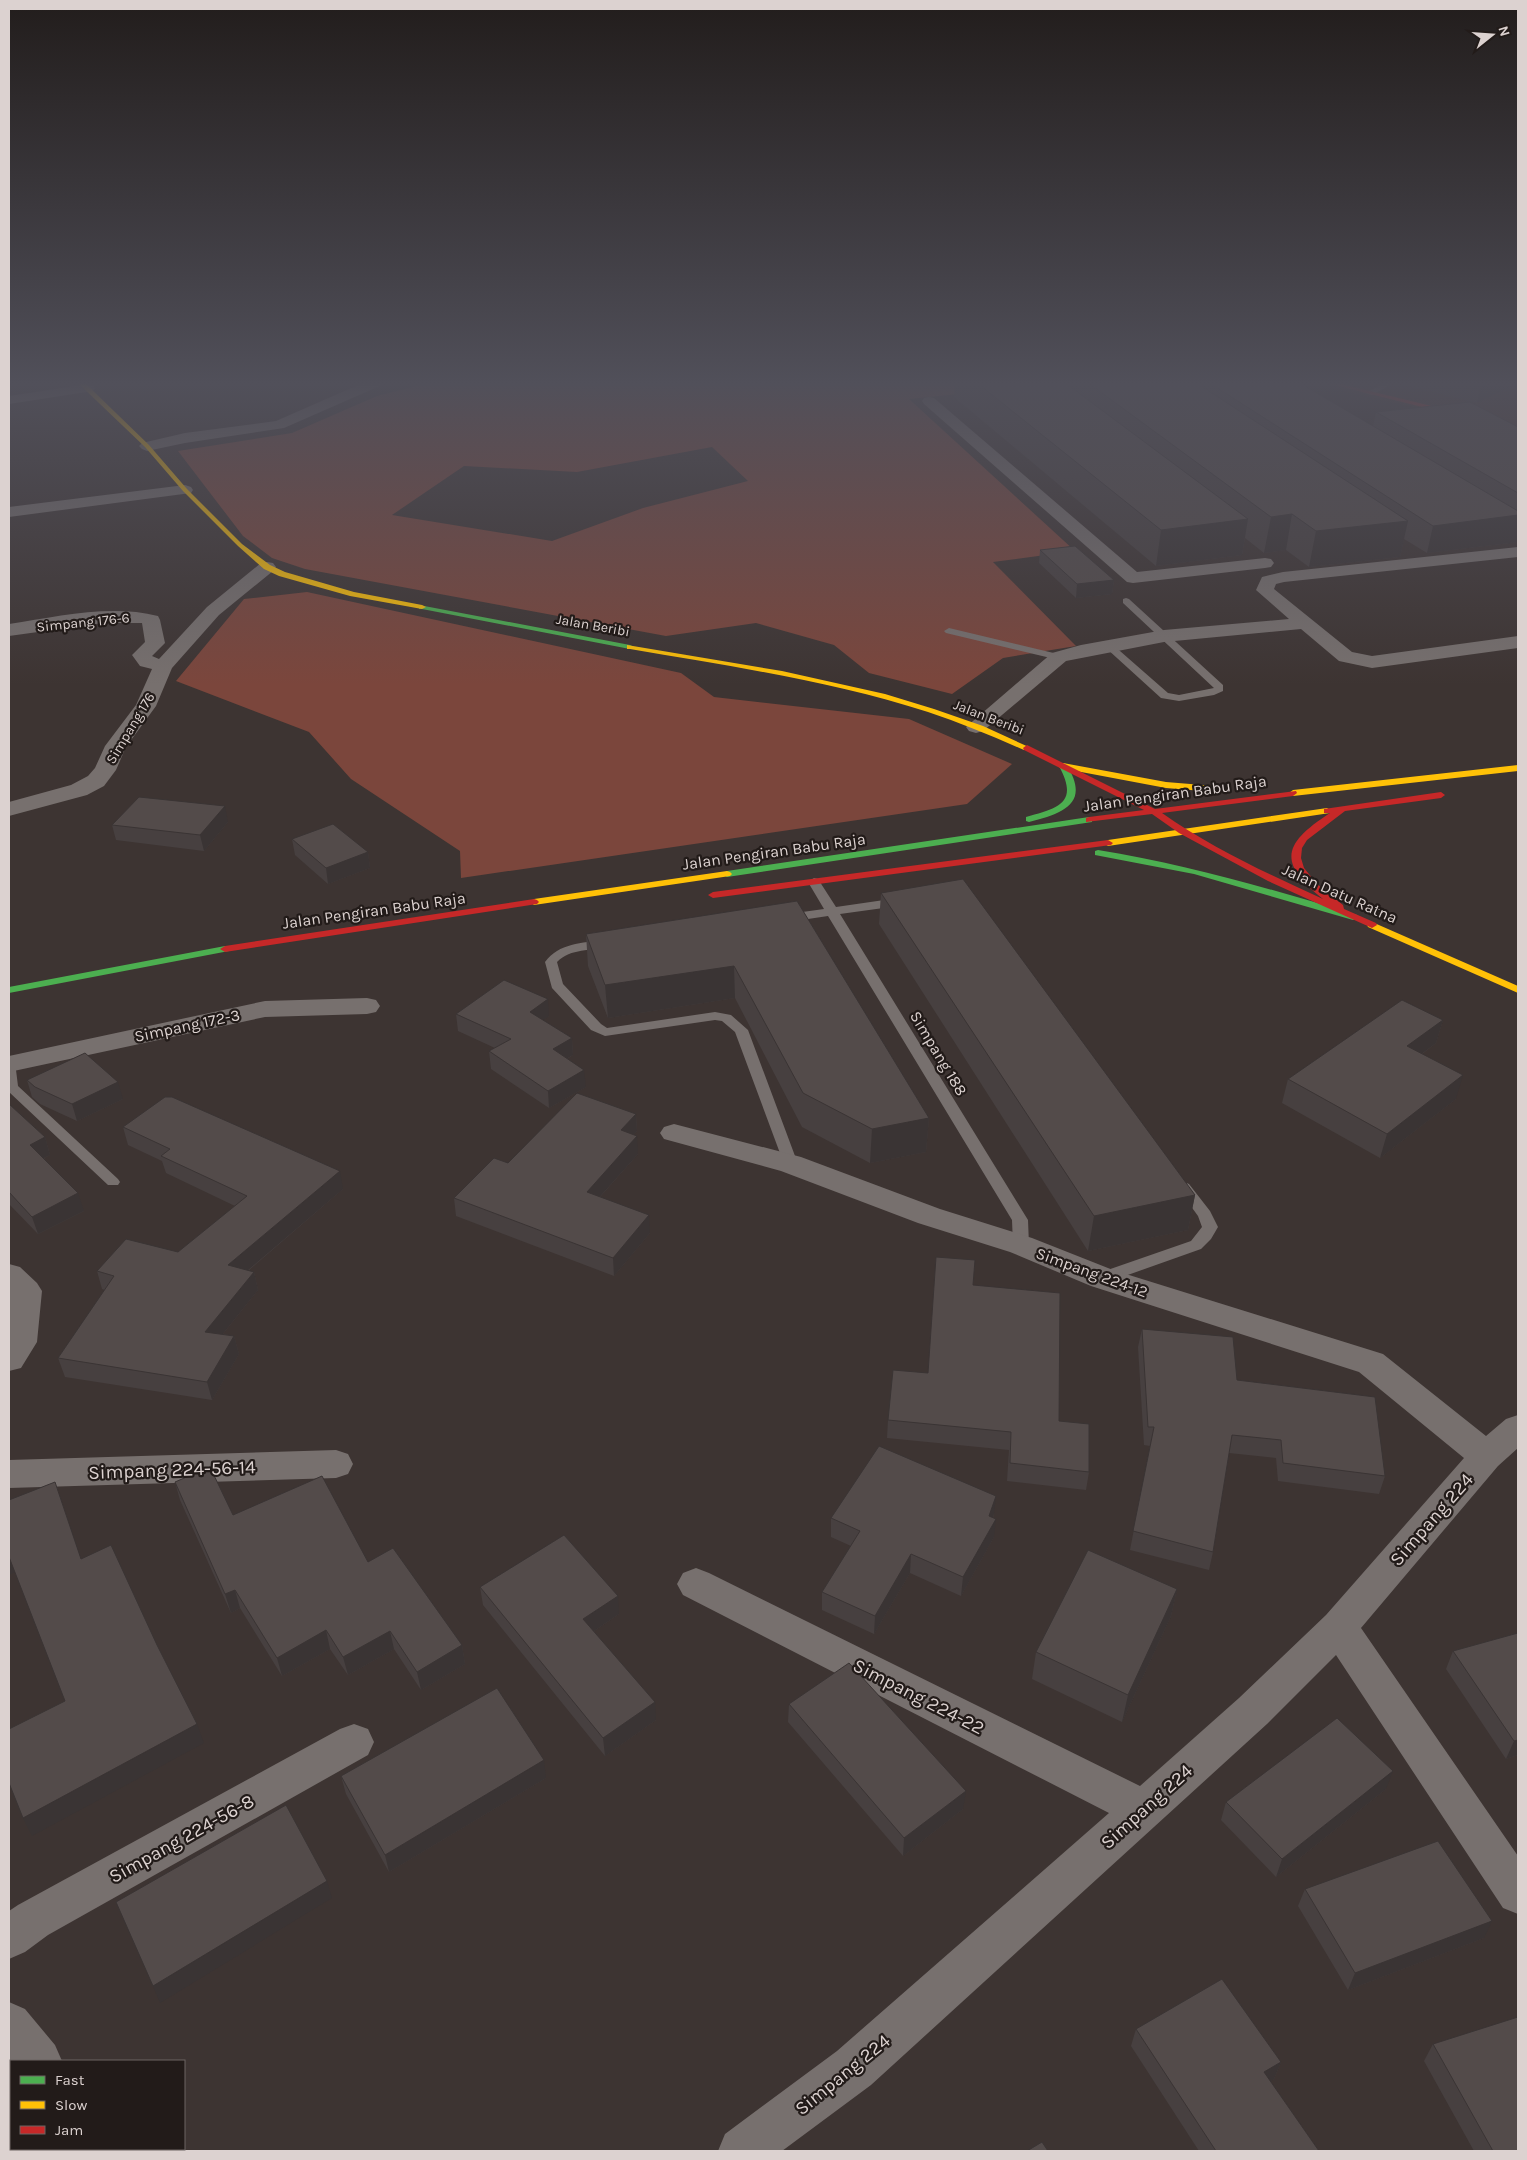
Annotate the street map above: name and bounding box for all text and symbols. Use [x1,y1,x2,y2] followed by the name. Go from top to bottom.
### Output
[1467,10,1517,60] north arrow
[1494,24,1514,39] text: N
[36,609,130,636] street label: Simpang 176-6
[555,611,631,640] street label: Jalan Beribi
[102,689,158,767] street label: Simpang 176
[951,696,1027,739] street label: Jalan Beribi
[1082,771,1268,816] street label: Jalan Pengiran Babu Raja
[681,829,867,874] street label: Jalan Pengiran Babu Raja
[1279,860,1400,927] street label: Jalan Datu Ratna
[281,888,467,933] street label: Jalan Pengiran Babu Raja
[133,1005,241,1046] street label: Simpang 172-3
[906,1008,971,1099] street label: Simpang 188
[1033,1243,1150,1302] street label: Simpang 224-12
[88,1456,257,1484] street label: Simpang 224-56-14
[1385,1468,1478,1571] street label: Simpang 224
[849,1654,988,1739] street label: Simpang 224-22
[1096,1760,1197,1854] street label: Simpang 224
[105,1790,258,1888] street label: Simpang 224-56-8
[791,2030,895,2120] street label: Simpang 224
[10,2060,185,2150] legend
[55,2071,85,2089] text: Fast
[55,2096,87,2114] text: Slow
[55,2121,83,2139] text: Jam

